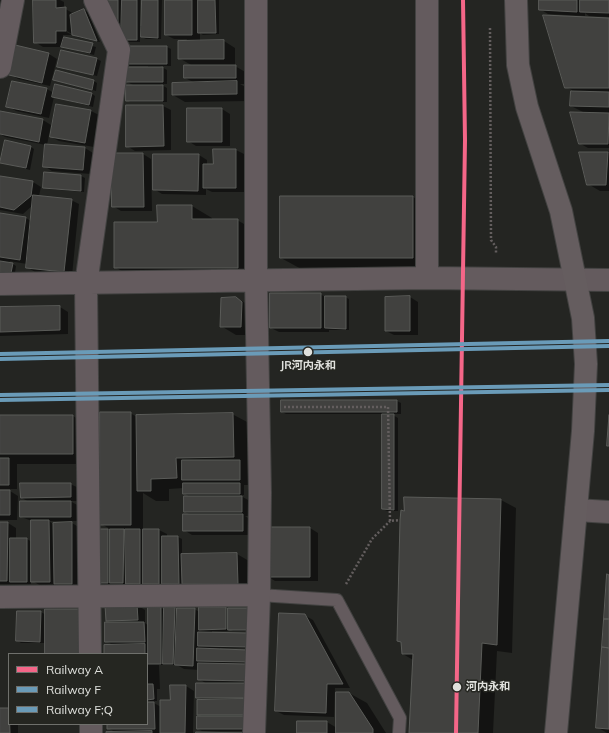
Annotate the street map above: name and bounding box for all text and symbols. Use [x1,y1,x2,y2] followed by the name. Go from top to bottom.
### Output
[302,346,314,358] marker: JR河内永和
[280,359,336,373] place label: JR河内永和
[8,653,148,725] legend
[46,662,103,677] text: Railway A
[466,680,510,694] place label: 河内永和
[451,681,463,693] marker: 河内永和
[46,682,101,697] text: Railway F
[46,702,113,717] text: Railway F;Q

